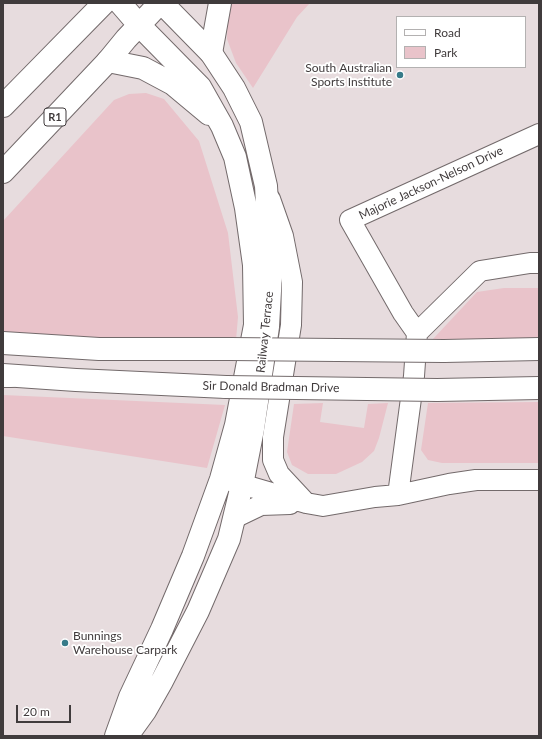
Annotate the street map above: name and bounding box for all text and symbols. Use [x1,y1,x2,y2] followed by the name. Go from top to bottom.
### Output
[396,16,526,68] legend
[434,25,461,40] text: Road
[434,45,457,60] text: Park
[305,61,392,89] place label: South Australian Sports Institute
[395,70,405,80] marker: South Australian Sports Institute
[44,108,66,126] road number: R1
[357,143,505,223] street label: Majorie Jackson-Nelson Drive
[254,290,276,374] street label: Railway Terrace
[203,379,339,395] street label: Sir Donald Bradman Drive
[73,629,177,657] place label: Bunnings Warehouse Carpark
[60,638,70,648] marker: Bunnings Warehouse Carpark
[18,697,73,723] scale bar
[23,704,50,719] text: 20 m

